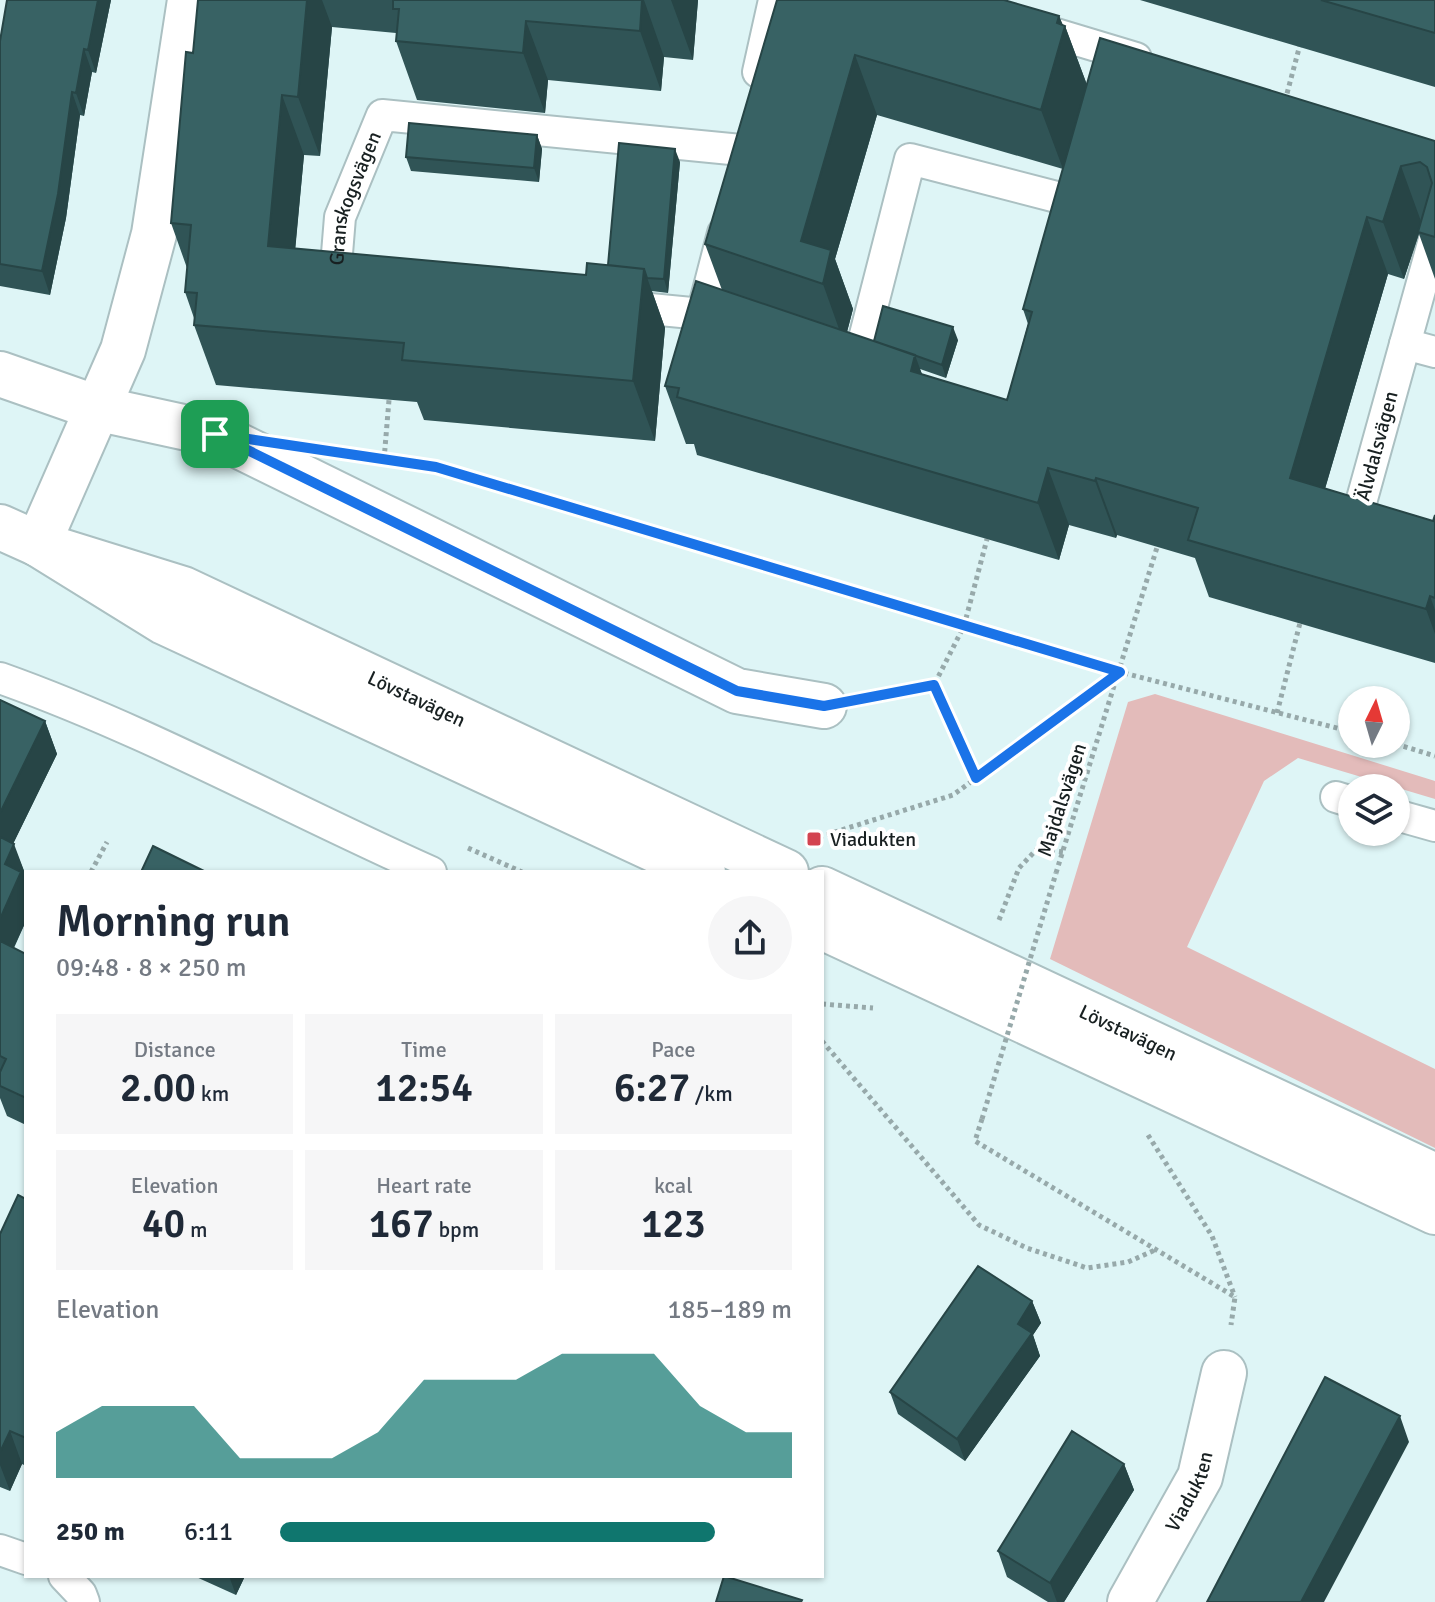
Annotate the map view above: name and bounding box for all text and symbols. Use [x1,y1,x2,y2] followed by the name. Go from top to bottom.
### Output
[324,128,386,266] street label: Granskogsvägen
[1350,388,1404,504] street label: Älvdalsvägen
[181,400,249,468] pin
[193,412,237,456] icon: arrive
[364,665,470,732] street label: Lövstavägen
[1338,686,1410,758] north arrow
[1338,686,1410,846] map controls
[1032,740,1092,860] street label: Majdalsvägen
[1338,774,1410,846] button: layers
[830,827,916,852] place label: Viadukten
[805,830,823,848] marker: Viadukten
[56,895,291,949] text: Morning run
[708,896,792,980] button: share
[56,952,247,984] text: 09:48 · 8 × 250 m
[1075,999,1181,1066] street label: Lövstavägen
[134,1036,216,1063] text: Distance
[401,1036,447,1063] text: Time
[651,1036,695,1063] text: Pace
[120,1063,196,1113] text: 2.00
[375,1063,473,1113] text: 12:54
[614,1063,690,1113] text: 6:27
[196,1080,229,1107] text: km
[690,1080,733,1107] text: /km
[131,1172,218,1199] text: Elevation
[376,1172,472,1199] text: Heart rate
[654,1172,693,1199] text: kcal
[142,1199,185,1249] text: 40
[369,1199,434,1249] text: 167
[641,1199,706,1249] text: 123
[185,1216,207,1243] text: m
[434,1216,479,1243] text: bpm
[56,1294,160,1326] text: Elevation
[668,1294,792,1326] text: 185–189 m
[1160,1449,1218,1536] street label: Viadukten
[56,1516,125,1548] text: 250 m
[184,1516,233,1548] text: 6:11

